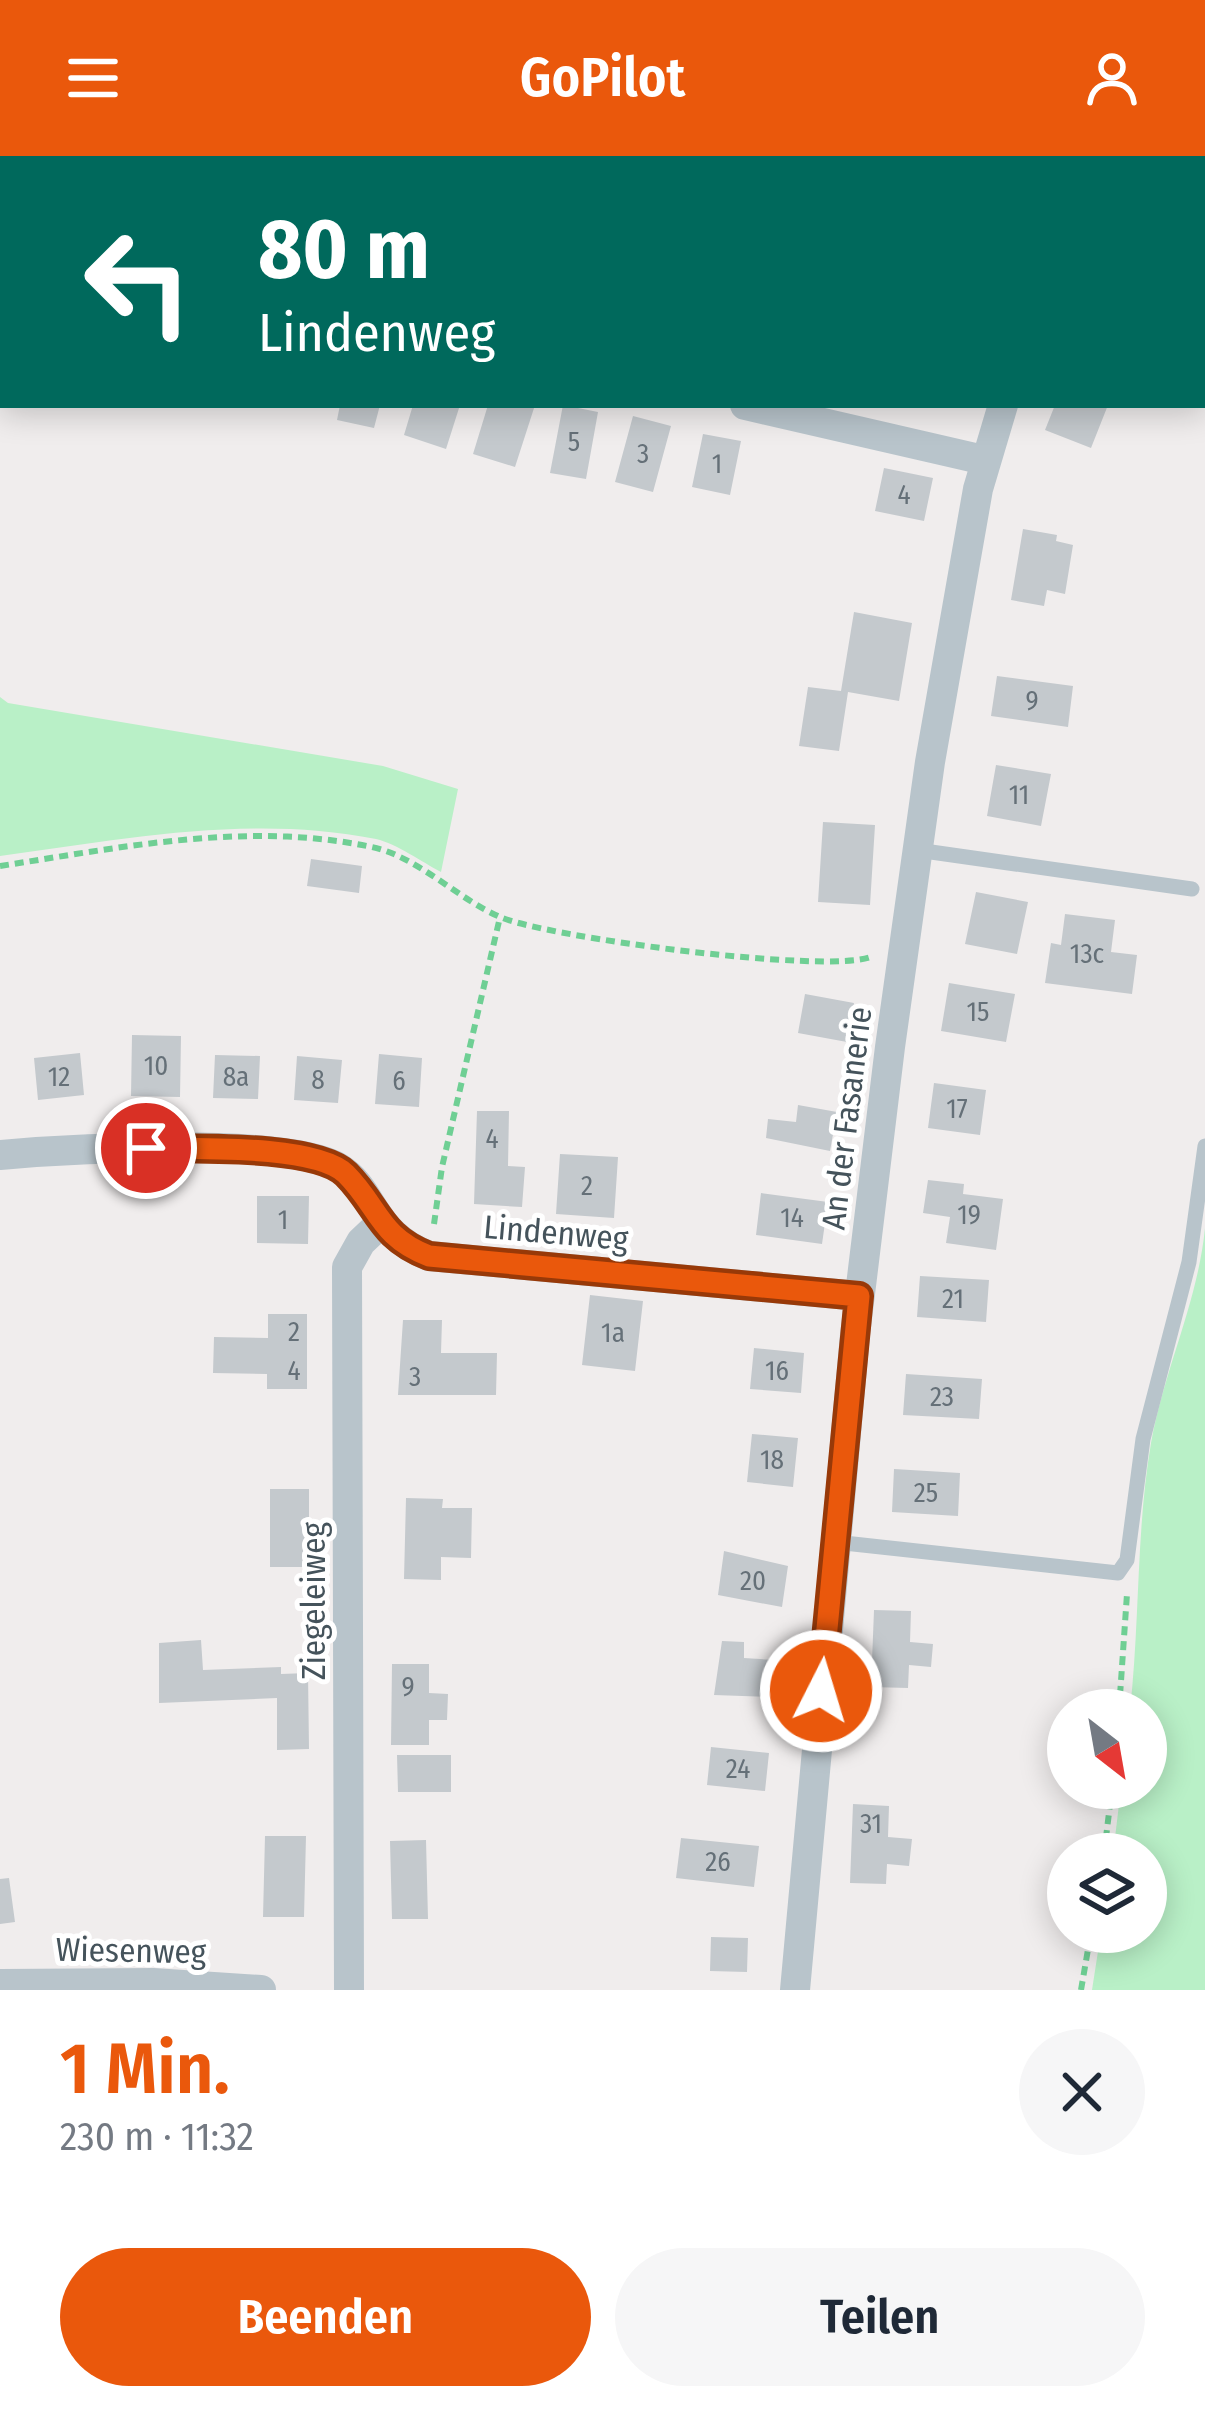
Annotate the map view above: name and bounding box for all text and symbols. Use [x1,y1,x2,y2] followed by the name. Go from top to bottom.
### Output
[60,45,126,111] icon: menu
[1079,45,1145,111] icon: person
[520,46,685,110] text: GoPilot
[258,199,430,300] text: 80 m
[60,204,216,360] icon: left
[258,301,496,365] text: Lindenweg
[568,426,580,458] house number: 5
[637,438,649,470] house number: 3
[712,448,722,480] house number: 1
[897,479,911,511] house number: 4
[1025,685,1039,717] house number: 9
[1009,779,1029,811] house number: 11
[1070,938,1105,970] house number: 13c
[967,996,989,1028] house number: 15
[813,1004,880,1232] street label: An der Fasanerie
[144,1050,168,1082] house number: 10
[48,1061,70,1093] house number: 12
[223,1061,249,1093] house number: 8a
[311,1064,325,1096] house number: 8
[392,1065,406,1097] house number: 6
[946,1093,968,1125] house number: 17
[95,1097,197,1199] pin
[113,1115,179,1181] icon: arrive
[485,1123,499,1155] house number: 4
[581,1170,593,1202] house number: 2
[957,1199,981,1231] house number: 19
[780,1202,804,1234] house number: 14
[278,1204,288,1236] house number: 1
[482,1207,630,1259] street label: Lindenweg
[942,1283,964,1315] house number: 21
[288,1316,300,1348] house number: 2
[601,1317,625,1349] house number: 1a
[287,1355,301,1387] house number: 4
[765,1355,789,1387] house number: 16
[409,1361,421,1393] house number: 3
[930,1381,954,1413] house number: 23
[760,1444,784,1476] house number: 18
[914,1477,938,1509] house number: 25
[294,1521,334,1680] street label: Ziegeleiweg
[740,1565,766,1597] house number: 20
[758,1628,884,1754] position arrow
[401,1671,415,1703] house number: 9
[1047,1689,1167,1809] north arrow
[1047,1689,1167,1953] map controls
[726,1753,750,1785] house number: 24
[860,1808,882,1840] house number: 31
[1047,1833,1167,1953] button: layers
[705,1846,731,1878] house number: 26
[55,1930,207,1972] street label: Wiesenweg
[60,2026,230,2112] text: 1 Min.
[1019,2029,1145,2155] button: close
[60,2114,254,2160] text: 230 m · 11:32
[60,2248,591,2386] button: Beenden
[615,2248,1145,2386] button: Teilen

